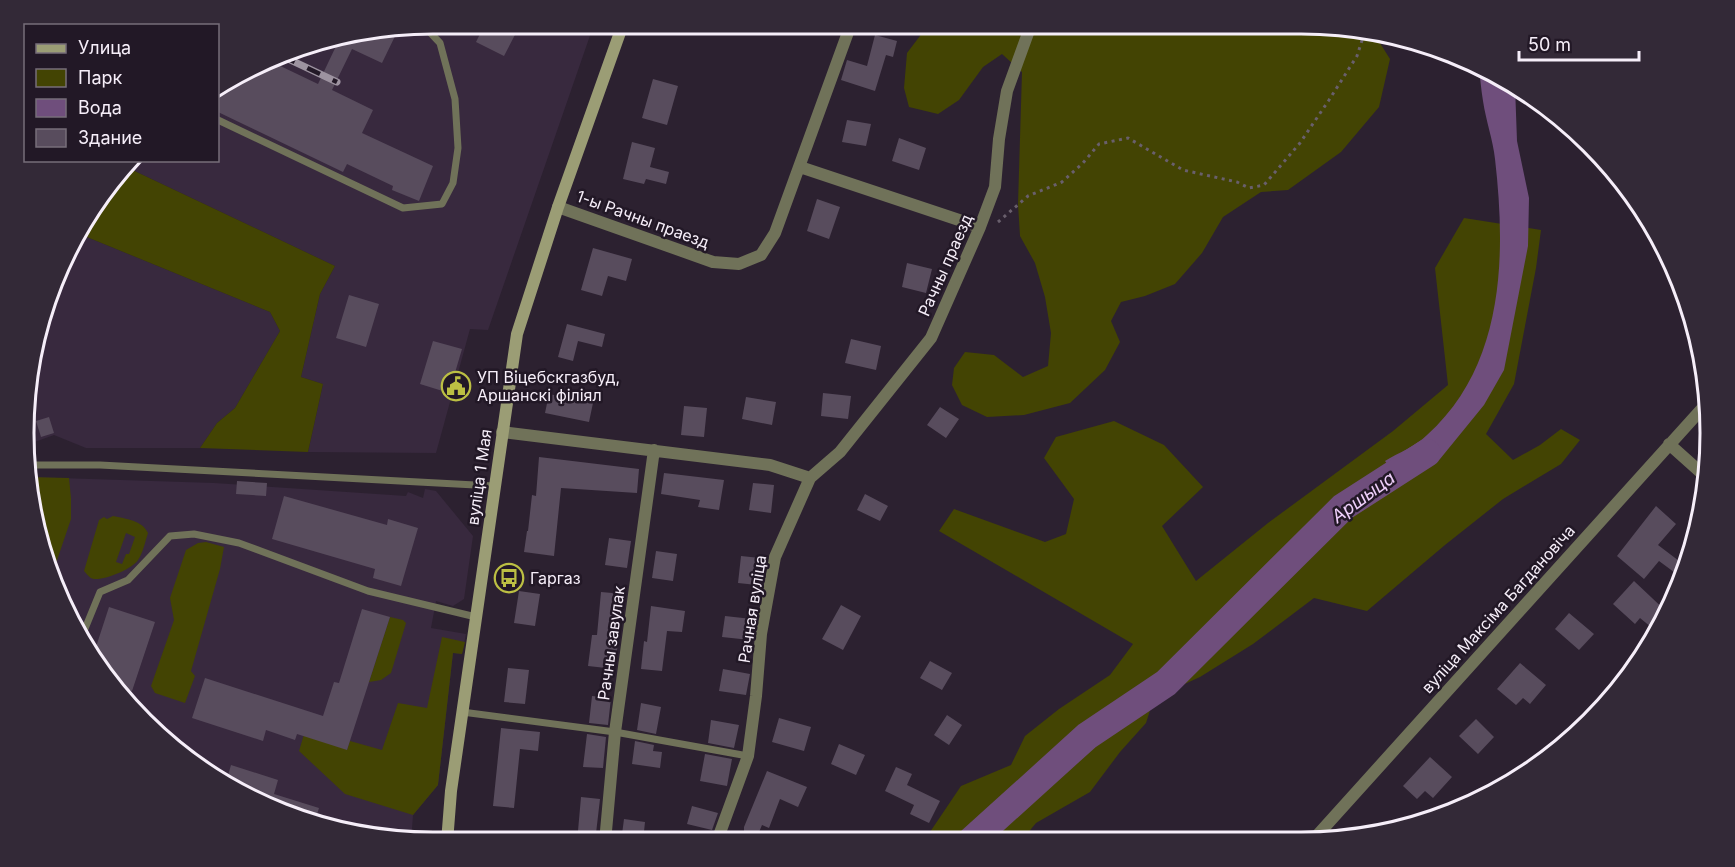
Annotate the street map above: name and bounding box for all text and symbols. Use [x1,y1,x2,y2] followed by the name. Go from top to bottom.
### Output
[24,24,219,162] legend
[1519,24,1639,62] scale bar
[1528,34,1571,55] text: 50 m
[78,37,131,58] text: Улица
[78,67,123,88] text: Парк
[78,97,122,118] text: Вода
[78,127,142,148] text: Здание
[574,186,712,252] street label: 1-ы Рачны праезд
[914,211,976,319] street label: Рачны праезд
[477,367,620,405] place label: УП Віцебскгазбуд, Аршанскі філіял
[440,370,472,402] public building icon: УП Віцебскгазбуд, Аршанскі філіял
[462,428,496,526] street label: вуліца 1 Мая
[1326,467,1399,528] water label: Аршыца
[1417,521,1579,697] street label: вуліца Максіма Багдановіча
[734,554,770,664] street label: Рачная вуліца
[493,562,525,594] bus stop icon: Гаргаз
[530,568,581,588] place label: Гаргаз
[593,584,629,701] street label: Рачны завулак

